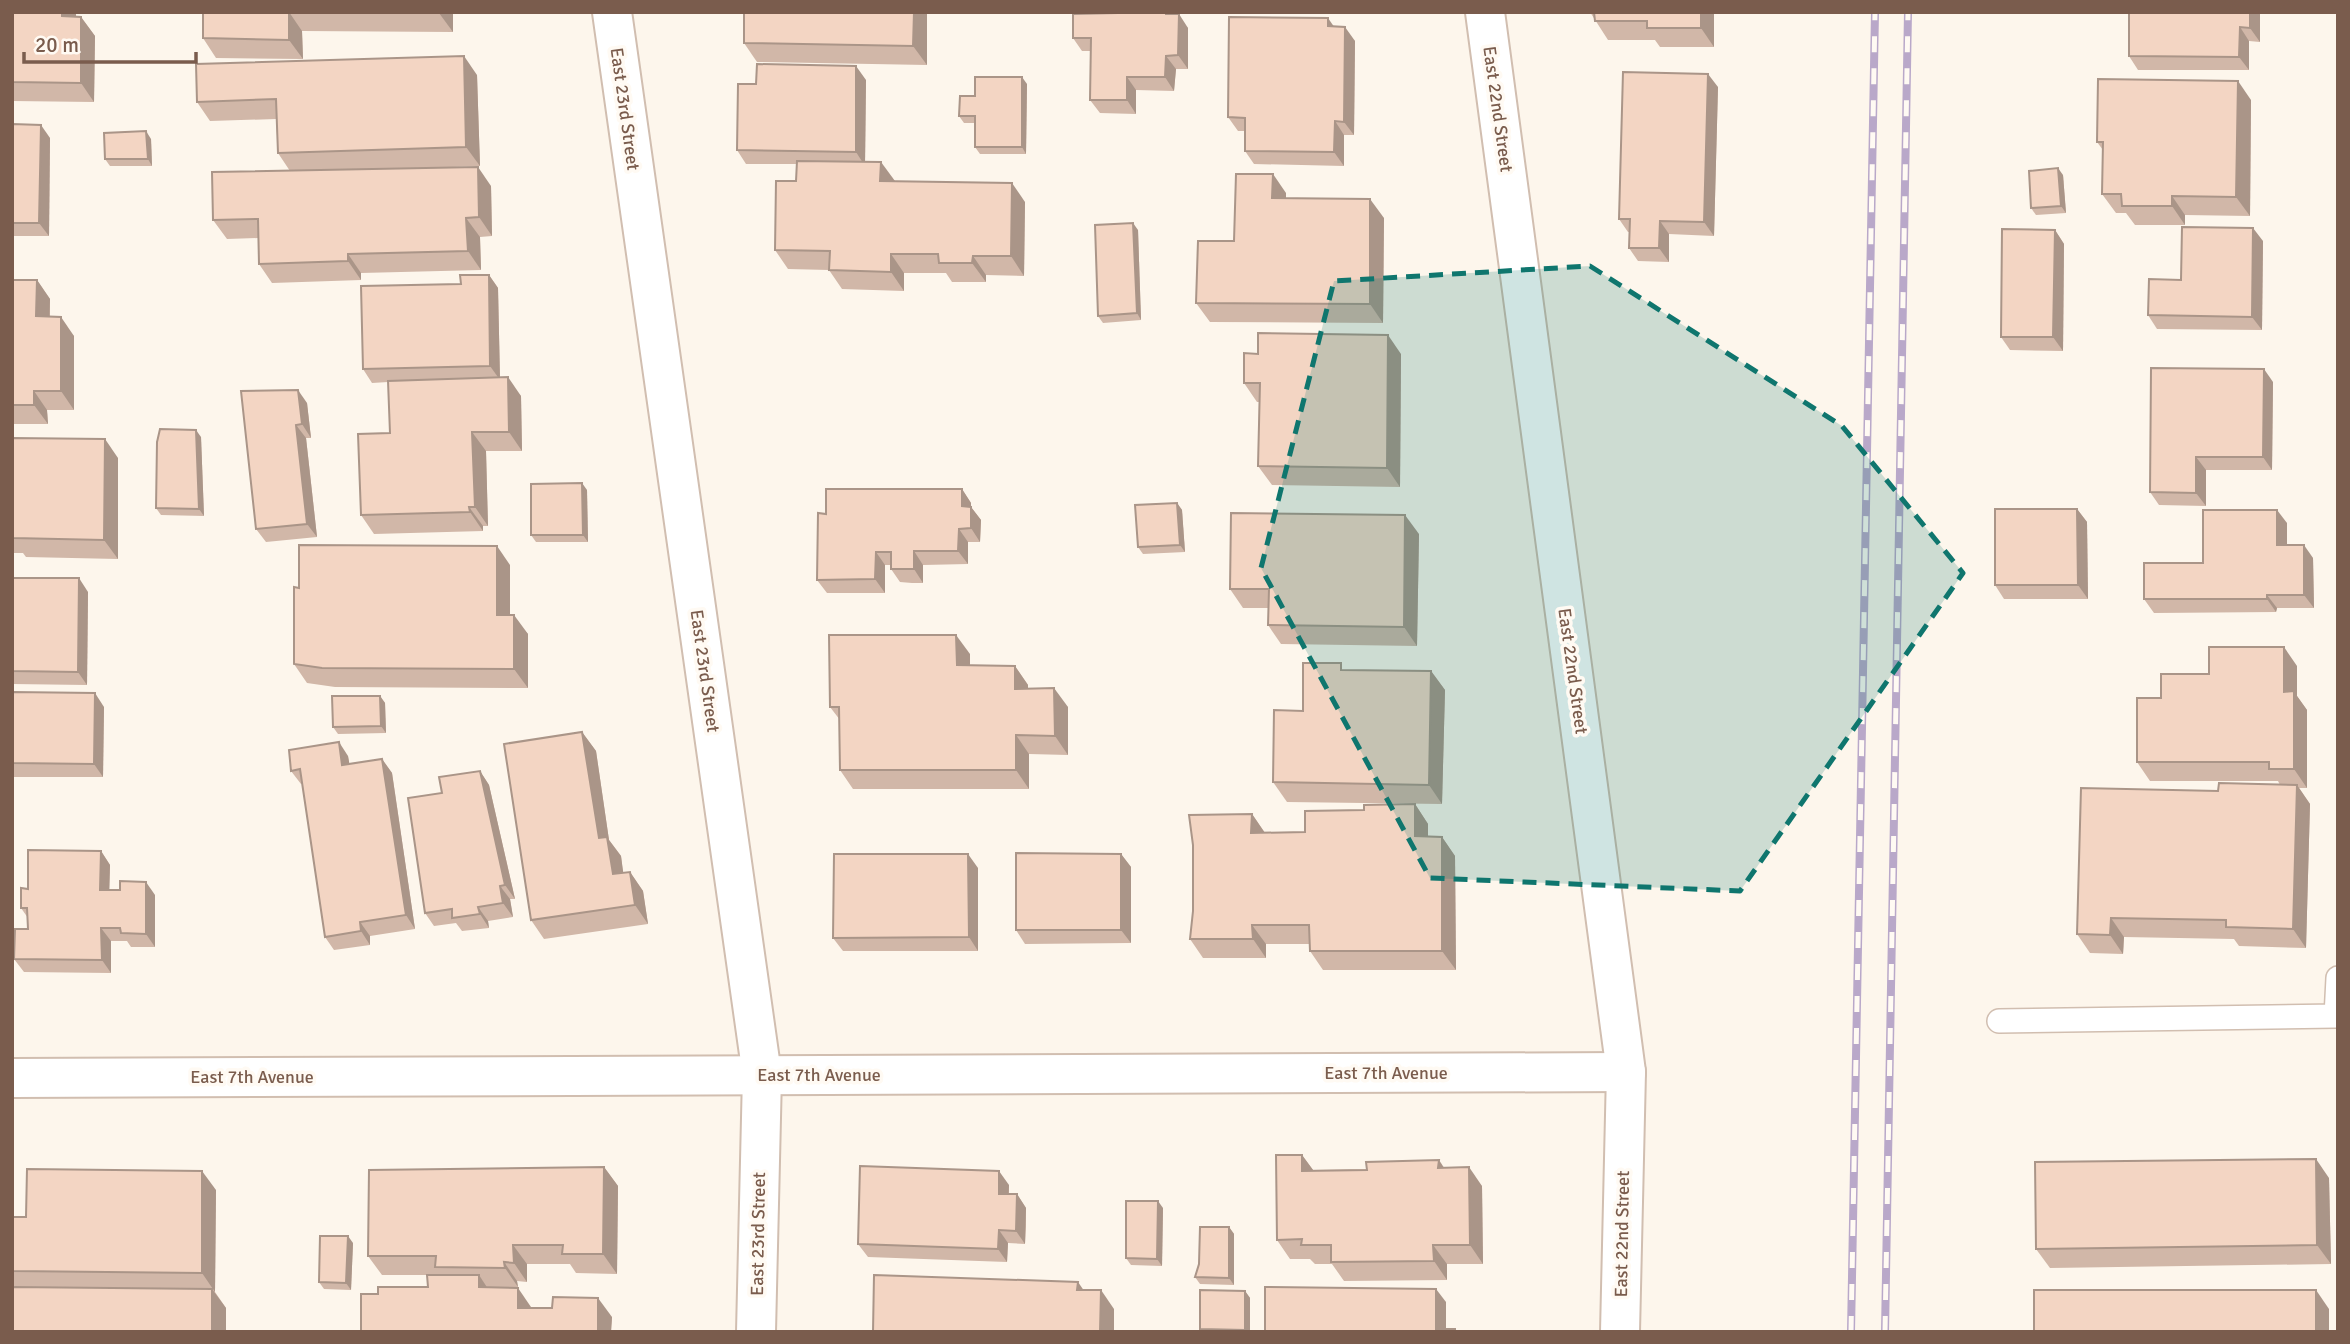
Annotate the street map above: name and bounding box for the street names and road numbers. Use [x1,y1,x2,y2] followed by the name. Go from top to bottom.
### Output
[1478,45,1518,173] street label: East 22nd Street
[606,46,644,172] street label: East 23rd Street
[1553,607,1593,735] street label: East 22nd Street
[686,608,724,734] street label: East 23rd Street
[1324,1062,1448,1084] street label: East 7th Avenue
[757,1064,881,1086] street label: East 7th Avenue
[190,1066,314,1088] street label: East 7th Avenue
[1610,1170,1634,1298] street label: East 22nd Street
[746,1172,770,1296] street label: East 23rd Street

